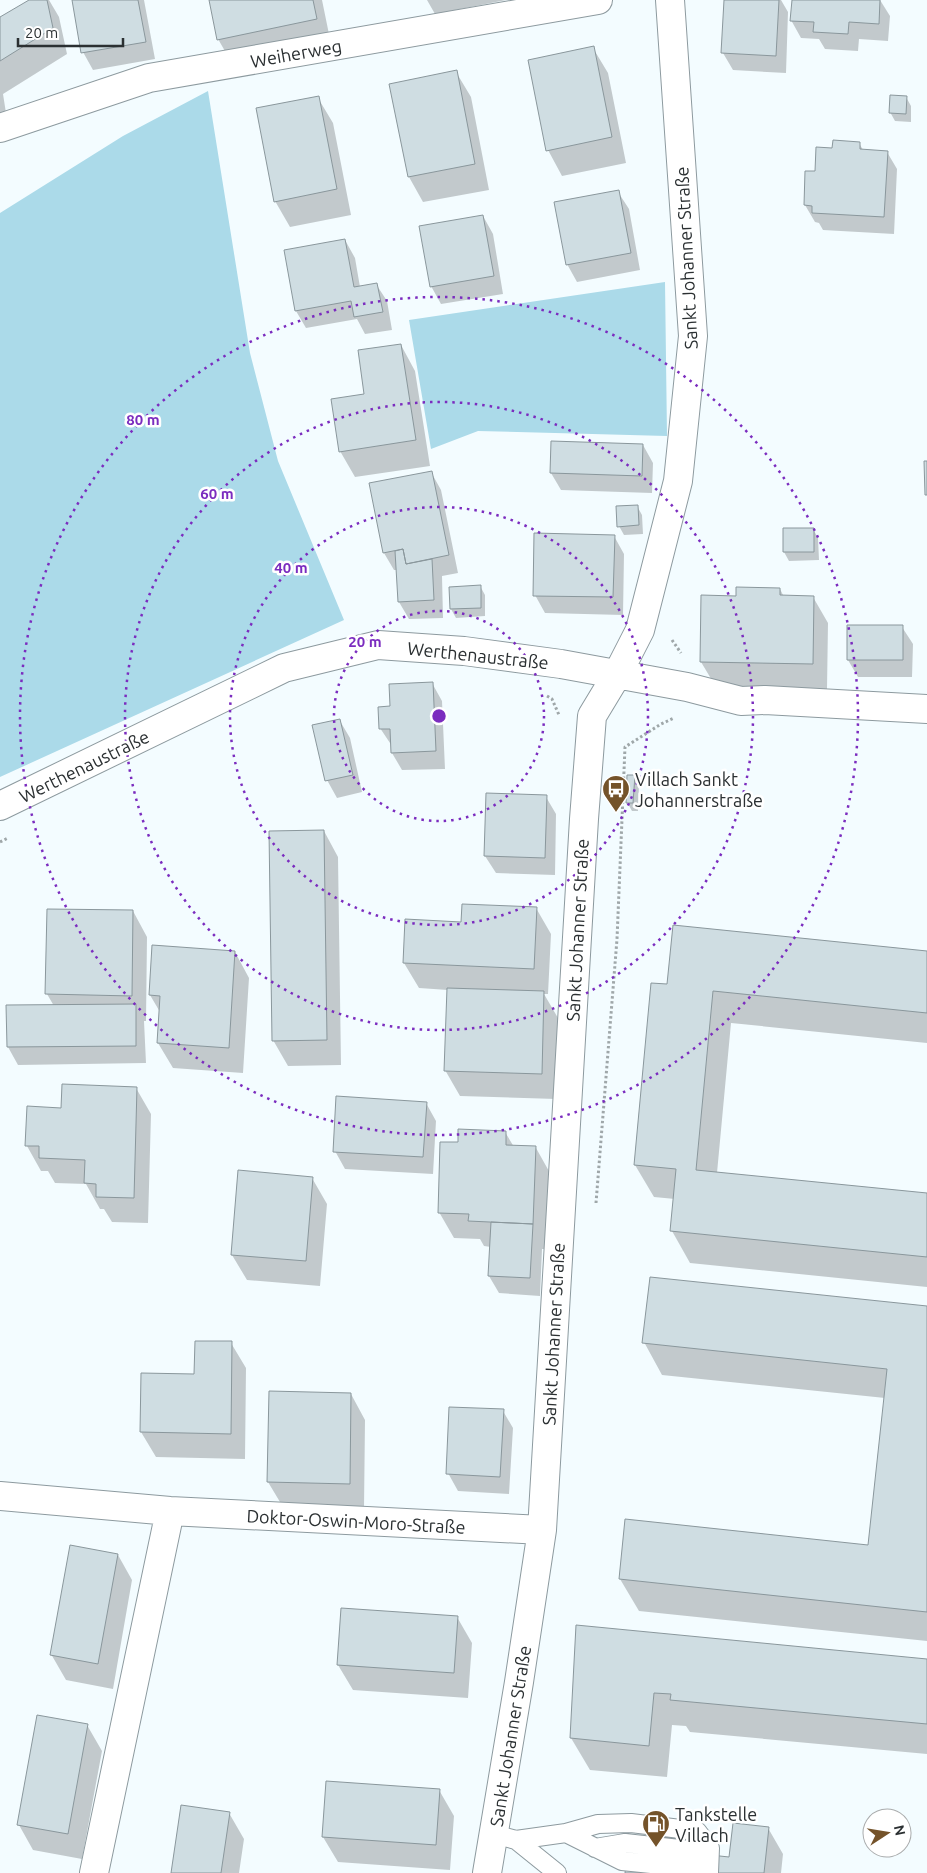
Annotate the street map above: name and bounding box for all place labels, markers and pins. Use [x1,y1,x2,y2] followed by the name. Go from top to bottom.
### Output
[430,707,448,725] centre of rings
[635,769,763,810] place label: Villach Sankt Johannerstraße
[601,774,631,813] bus stop icon: Villach Sankt Johannerstraße
[675,1804,757,1845] place label: Tankstelle Villach
[641,1809,671,1848] fuel station icon: Tankstelle Villach

